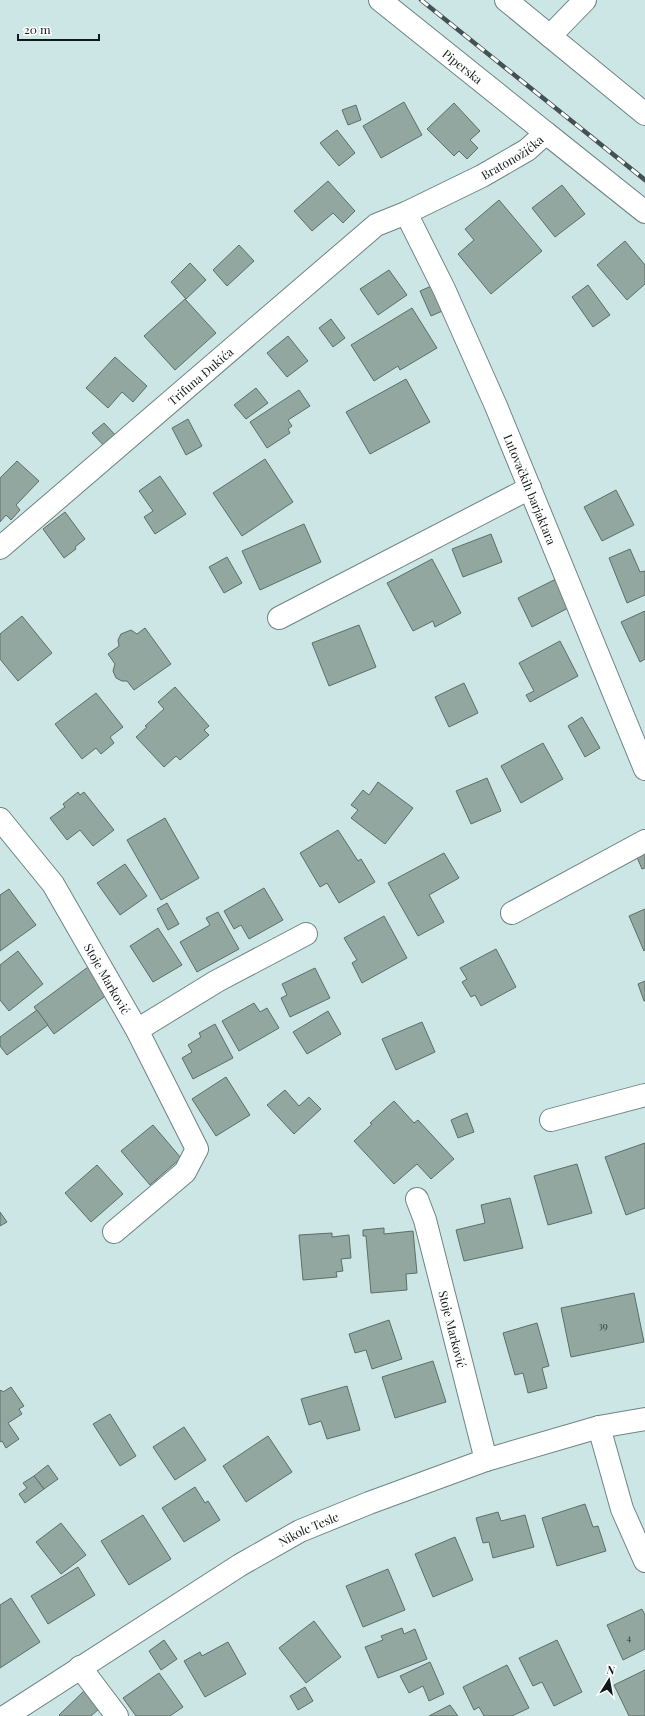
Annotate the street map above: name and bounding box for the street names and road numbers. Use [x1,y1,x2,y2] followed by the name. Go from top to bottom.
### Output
[439,45,486,87] street label: Piperska
[478,131,546,183] street label: Bratonožićka
[164,344,236,408] street label: Trifuna Đukića
[500,432,560,547] street label: Lutovačkih barjaktara
[81,940,134,1017] street label: Stoje Marković
[435,1289,470,1370] street label: Stoje Marković
[275,1508,341,1550] street label: Nikole Tesle

